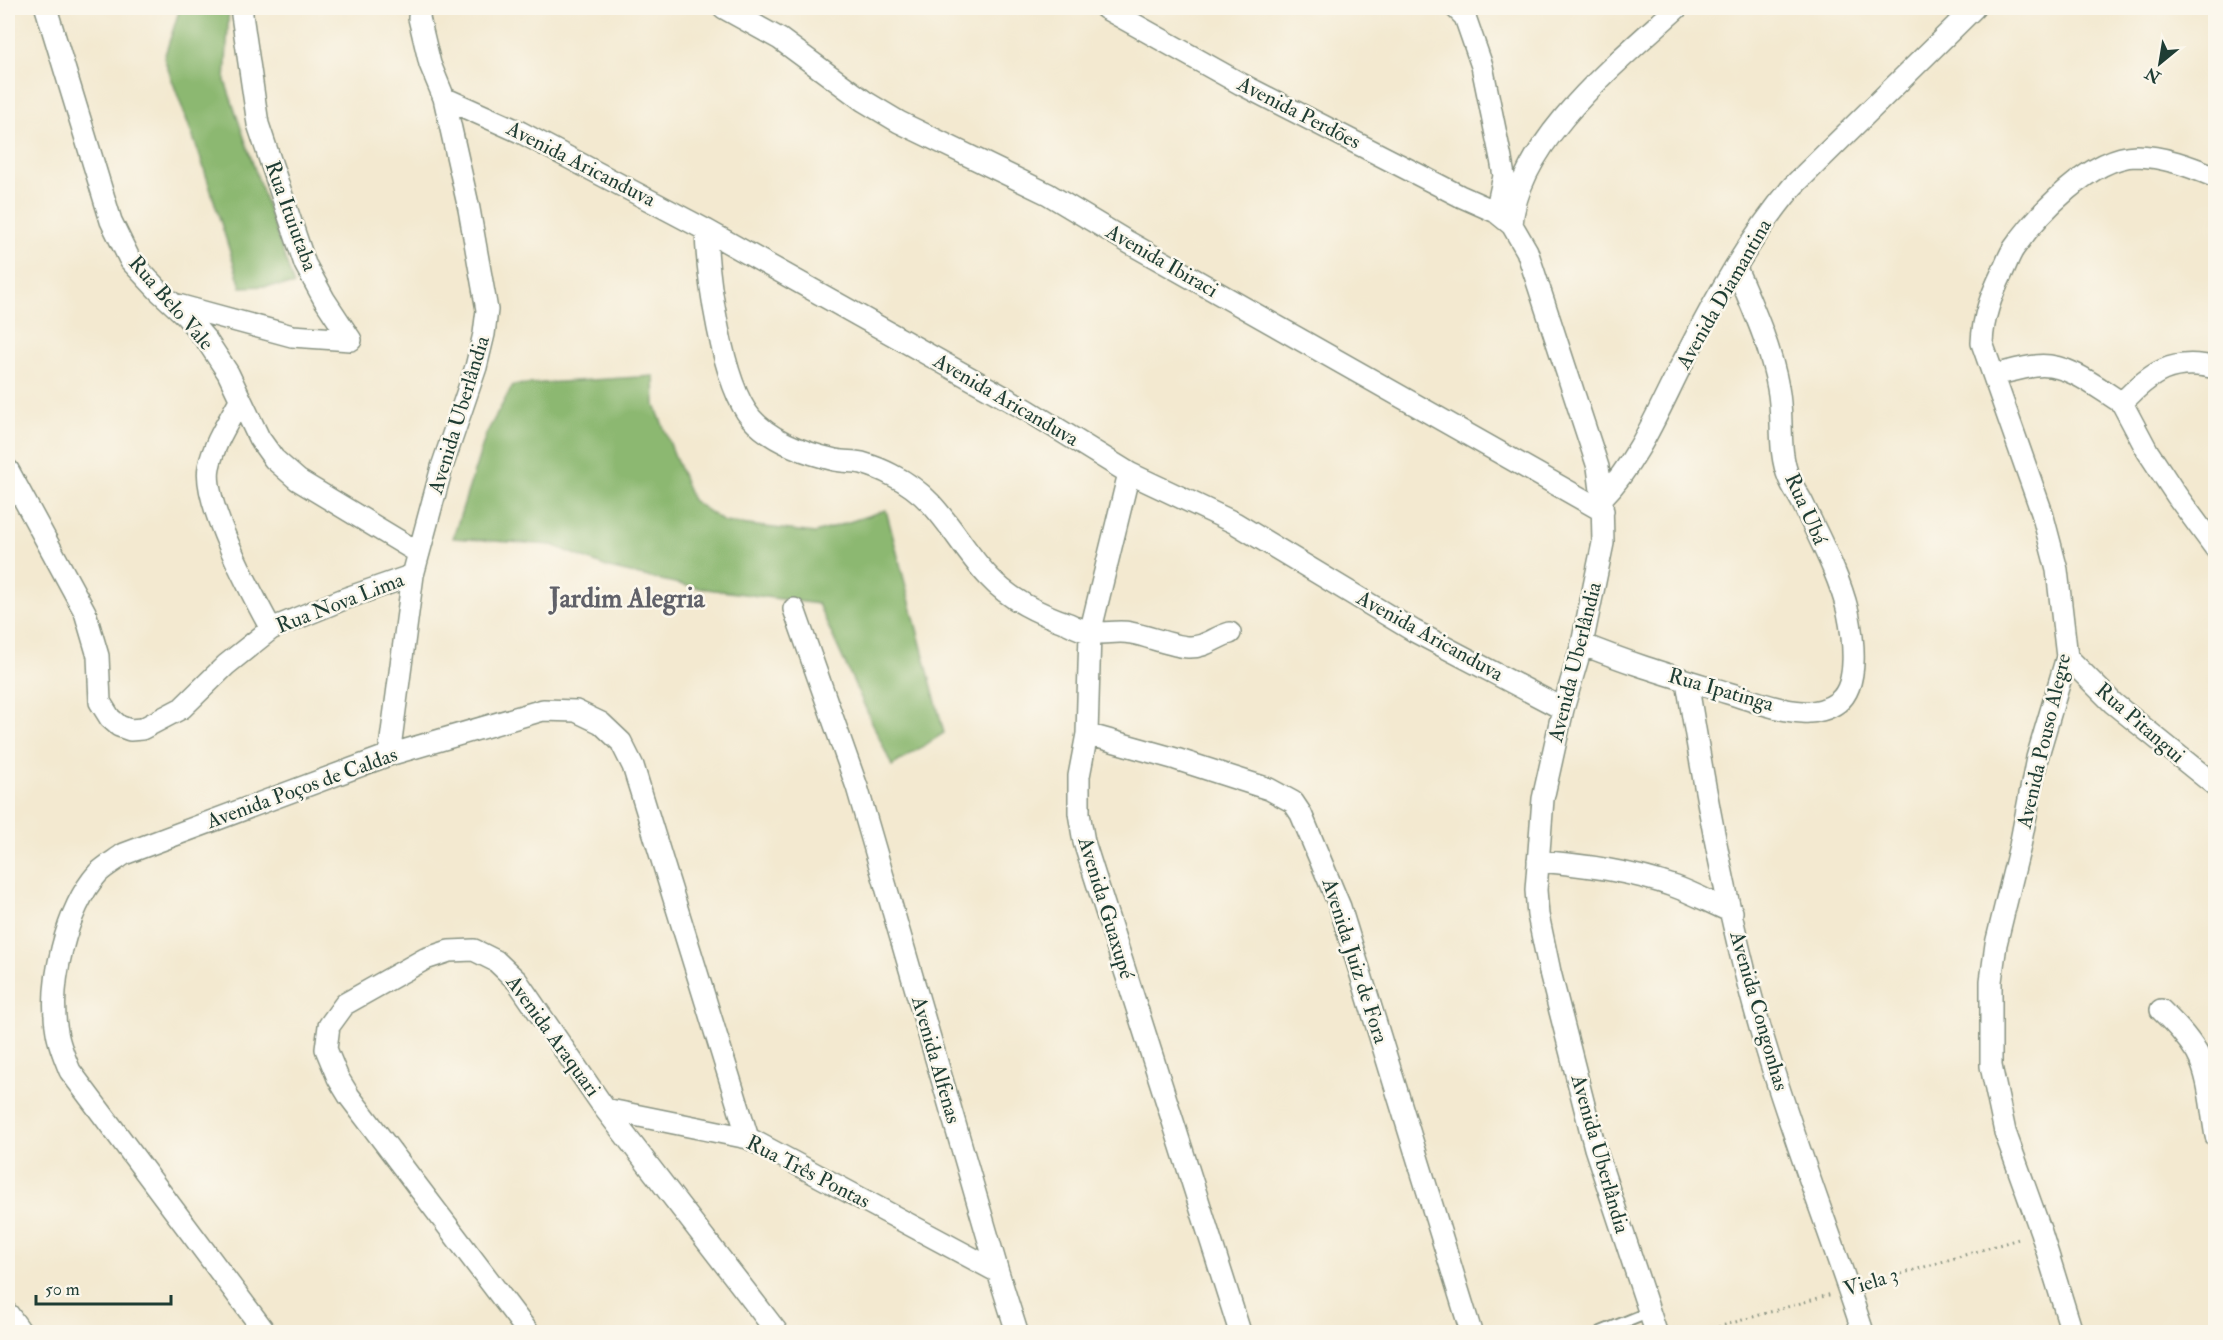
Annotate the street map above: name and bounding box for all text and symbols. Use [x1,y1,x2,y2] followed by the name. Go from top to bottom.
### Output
[2130,33,2190,93] north arrow
[2141,63,2165,88] text: N
[1232,70,1365,156] street label: Avenida Perdões
[501,114,660,213] street label: Avenida Aricanduva
[259,157,324,275] street label: Rua Ituiutaba
[1670,214,1778,375] street label: Avenida Diamantina
[1100,218,1223,304] street label: Avenida Ibiraci
[122,250,220,356] street label: Rua Belo Vale
[422,332,496,498] street label: Avenida Uberlândia
[928,347,1084,453] street label: Avenida Aricanduva
[1778,469,1834,549] street label: Rua Ubá
[272,566,408,640] street label: Rua Nova Lima
[1542,579,1608,746] street label: Avenida Uberlândia
[547,582,706,616] district label: Jardim Alegria
[1351,584,1508,688] street label: Avenida Aricanduva
[2011,651,2077,832] street label: Avenida Pouso Alegre
[1665,662,1777,718] street label: Rua Ipatinga
[2090,677,2191,769] street label: Rua Pitangui
[202,741,401,835] street label: Avenida Poços de Caldas
[1071,833,1140,982] street label: Avenida Guaxupé
[1315,874,1395,1047] street label: Avenida Juiz de Fora
[1723,927,1795,1094] street label: Avenida Congonhas
[499,969,606,1102] street label: Avenida Araquari
[905,992,967,1127] street label: Avenida Alfenas
[1564,1071,1636,1237] street label: Avenida Uberlândia
[742,1129,874,1215] street label: Rua Três Pontas
[1840,1261,1902,1303] street label: Viela 3
[36,1268,171,1306] scale bar
[45,1278,80,1301] text: 50 m

